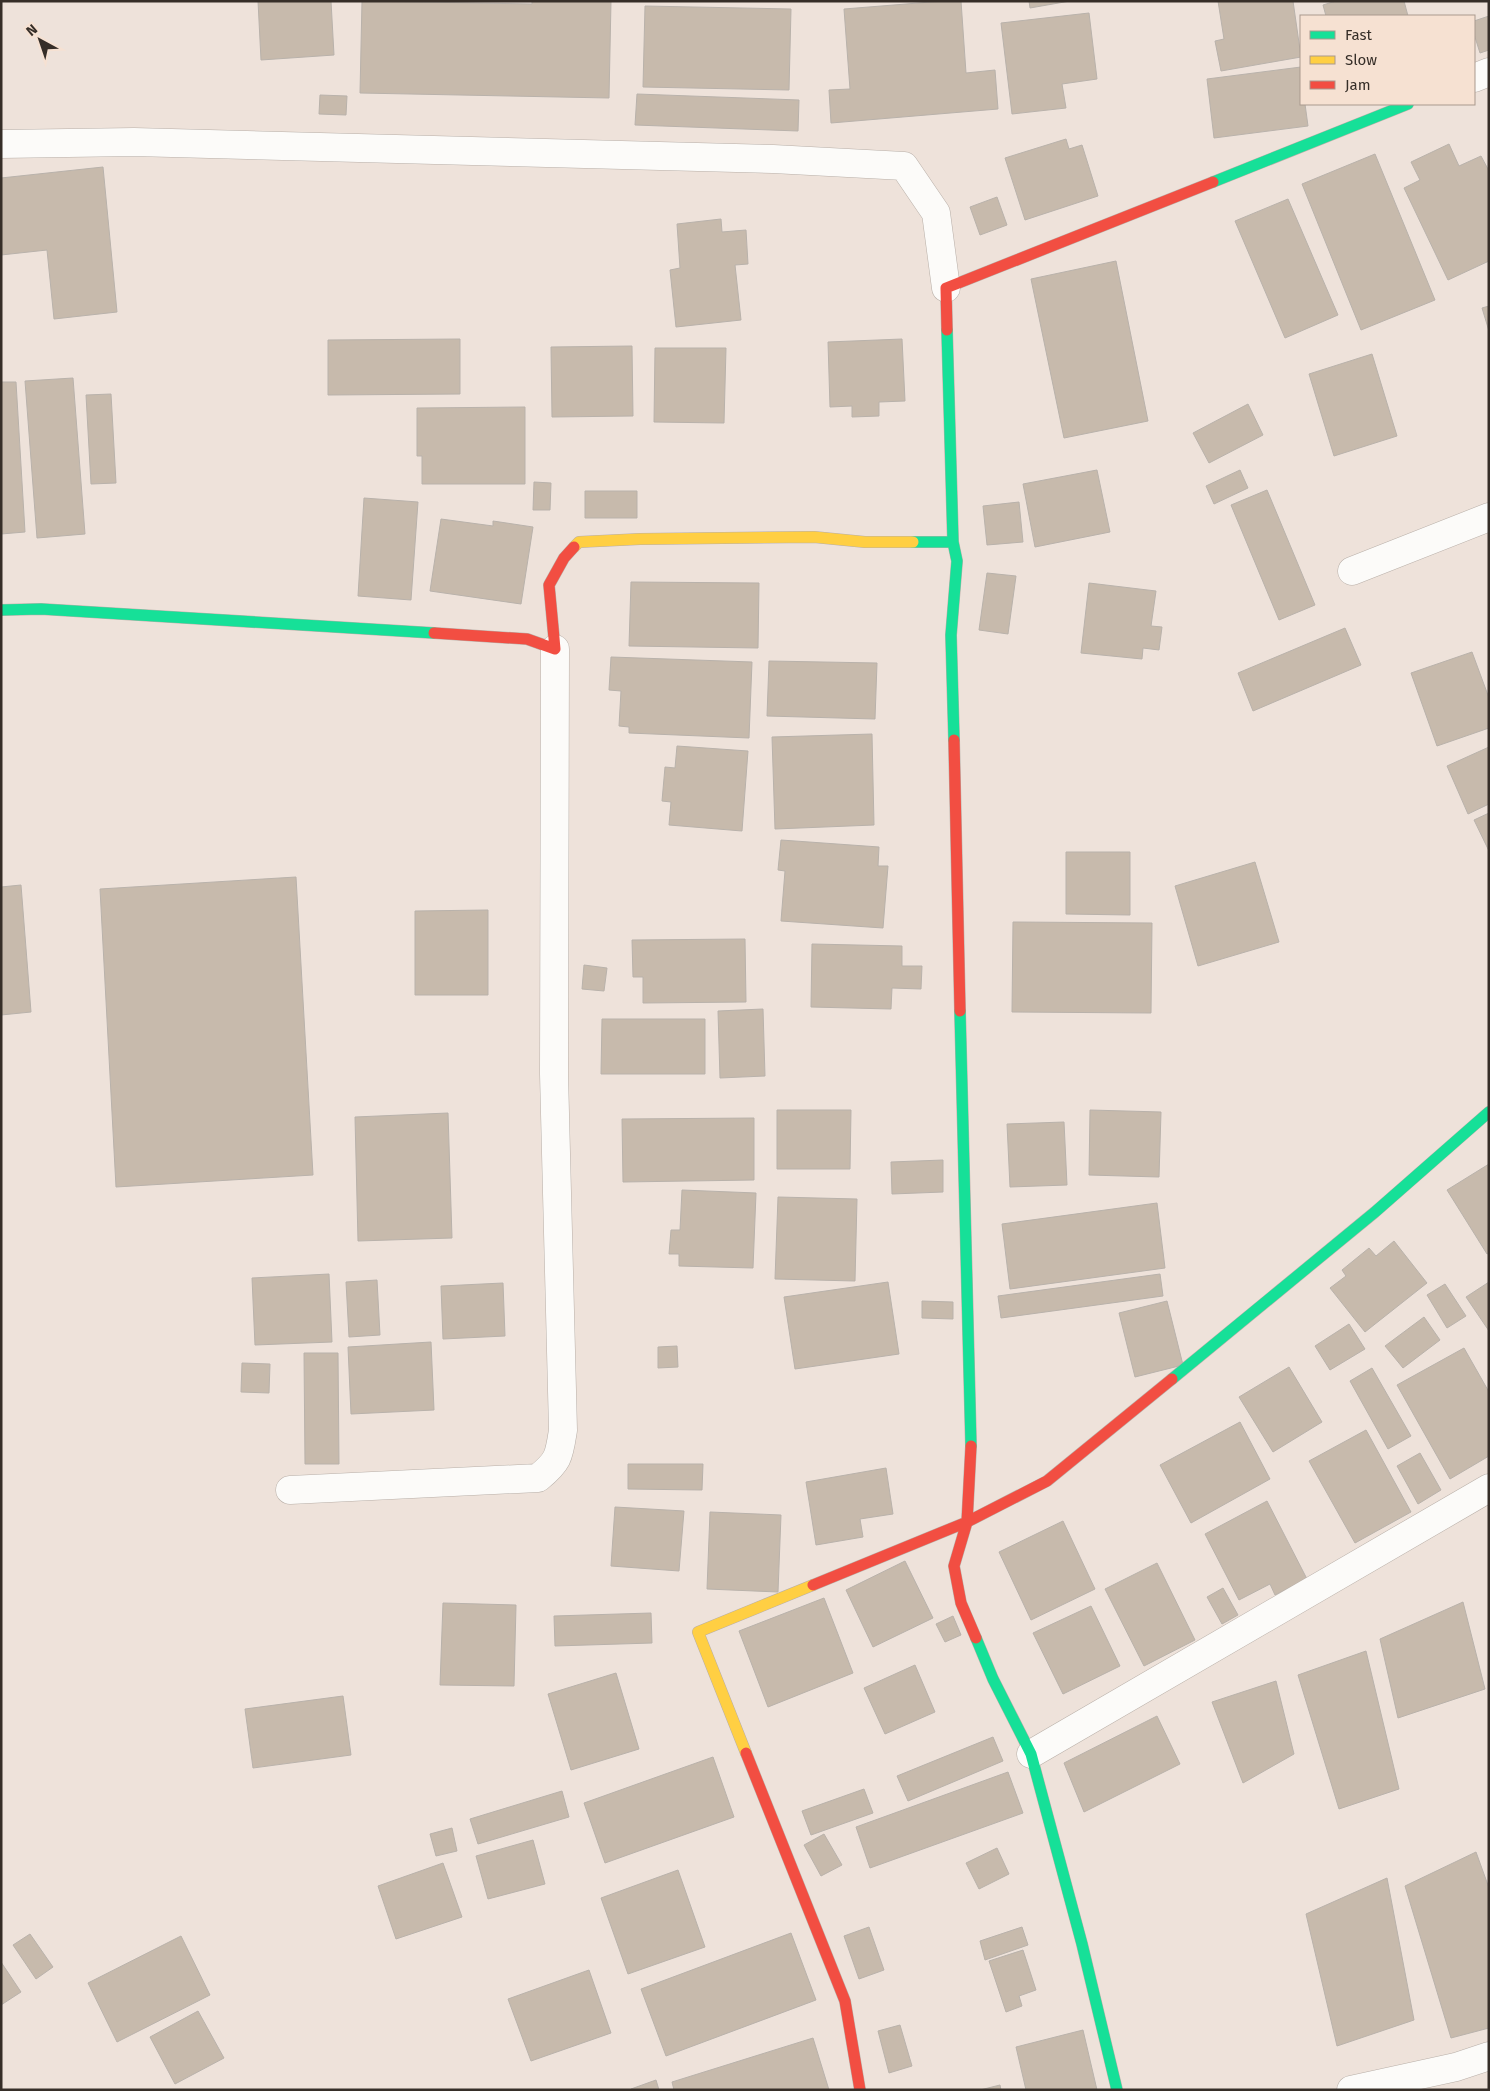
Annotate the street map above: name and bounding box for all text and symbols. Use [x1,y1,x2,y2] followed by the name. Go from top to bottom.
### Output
[15,15,65,65] north arrow
[1300,15,1475,105] legend
[23,21,41,40] text: N
[1345,26,1372,44] text: Fast
[1345,51,1377,69] text: Slow
[1345,76,1371,94] text: Jam

